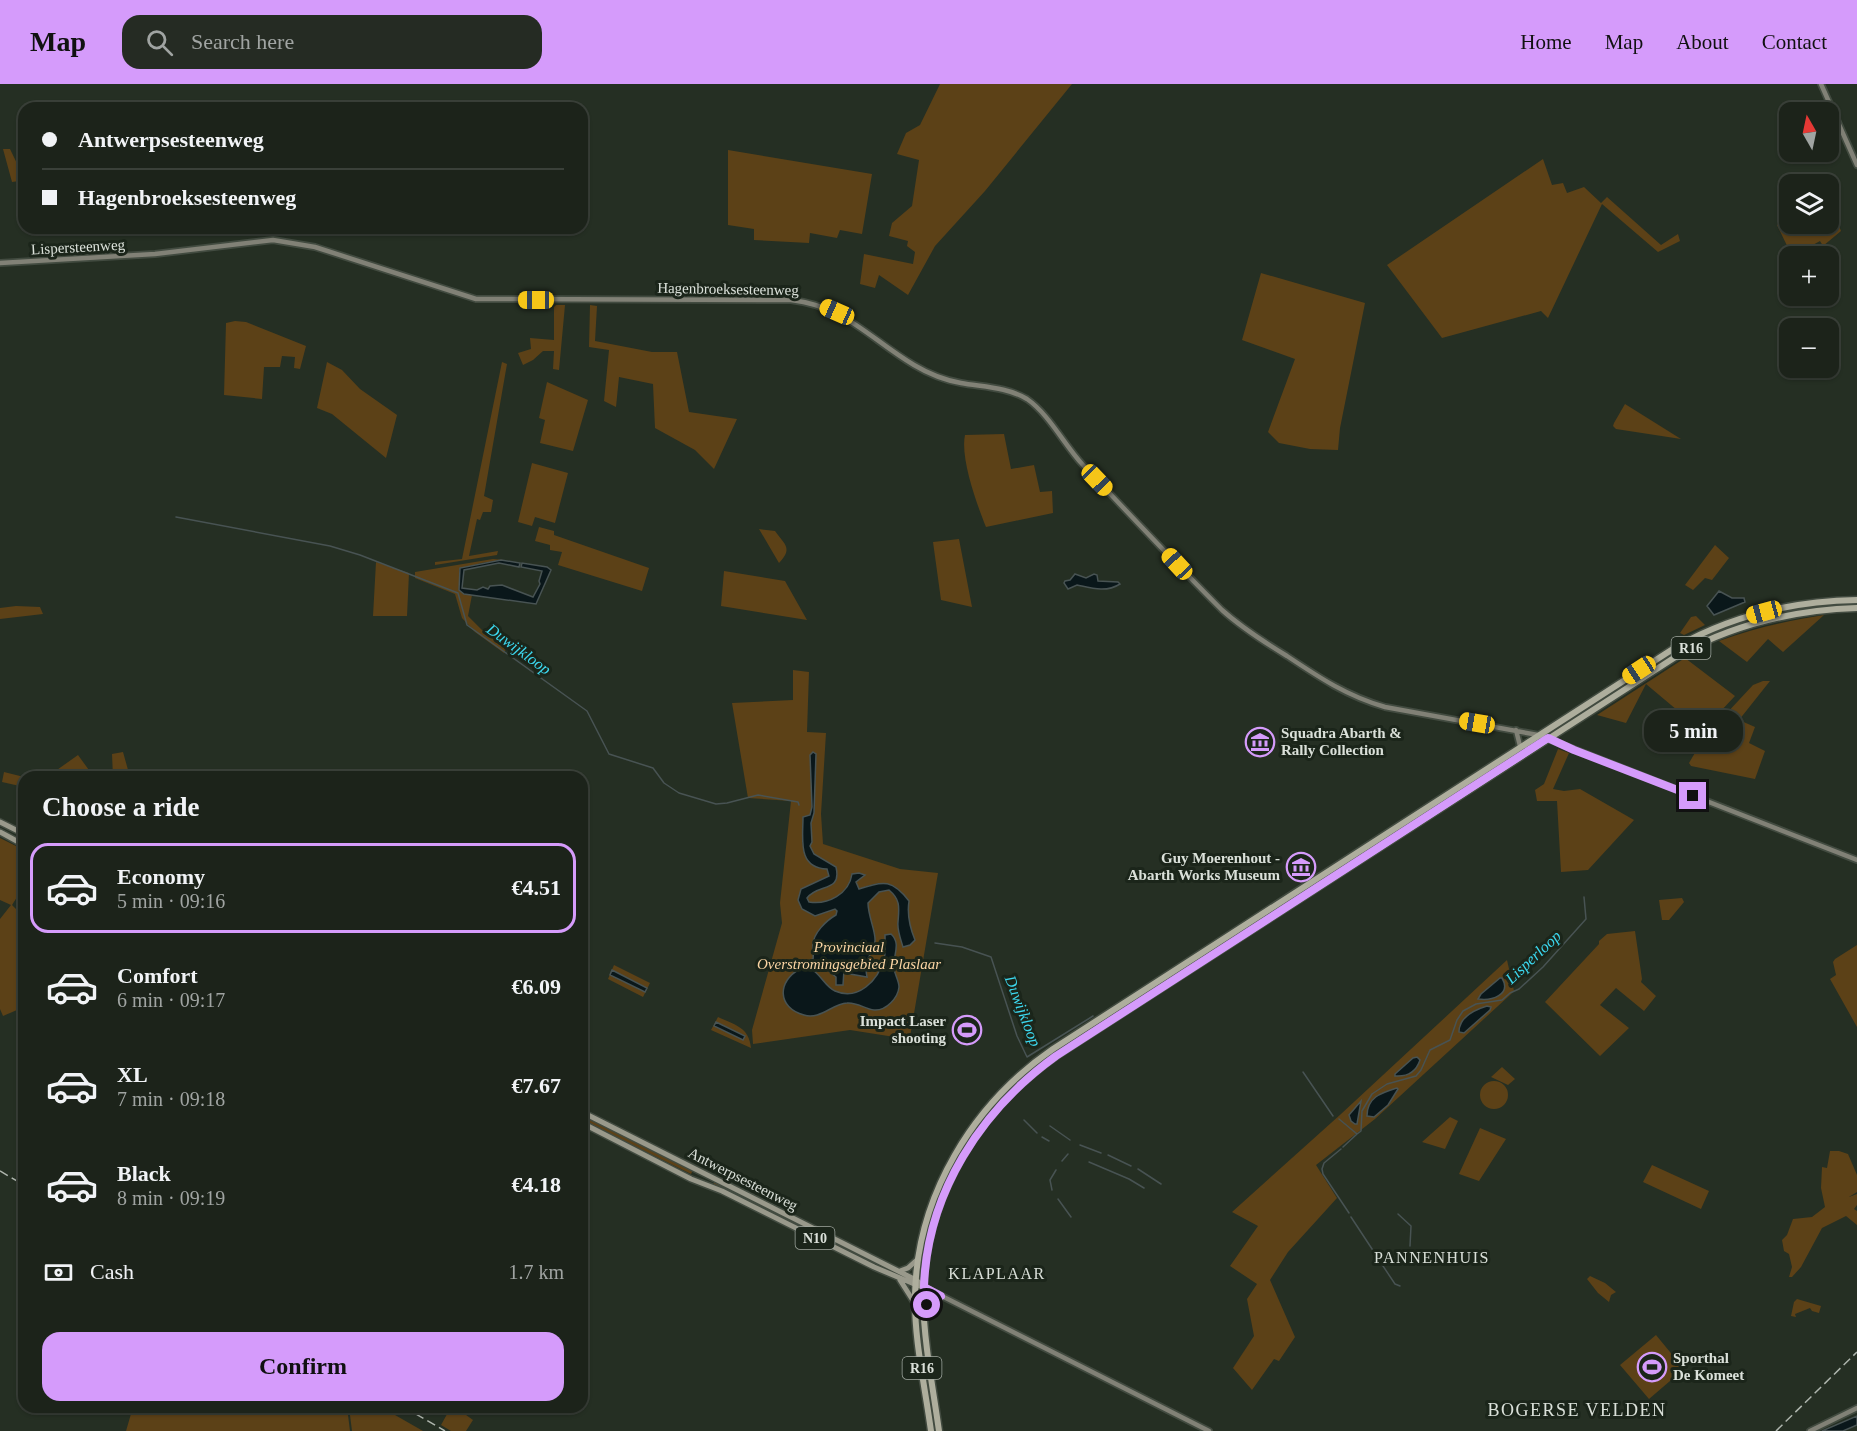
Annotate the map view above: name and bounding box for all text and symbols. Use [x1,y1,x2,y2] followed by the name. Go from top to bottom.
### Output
[122,15,542,69] search box
[30,26,86,57] text: Map
[143,26,176,59] icon: search
[191,29,294,54] text: Search here
[1520,30,1572,54] text: Home
[1605,30,1643,54] text: Map
[1676,30,1729,54] text: About
[1762,30,1827,54] text: Contact
[1779,102,1839,162] north arrow
[1779,102,1839,378] map controls
[78,127,264,152] text: Antwerpsesteenweg
[1779,174,1839,234] button: layers
[78,185,296,210] text: Hagenbroeksesteenweg
[31,237,126,257] street label: Lispersteenweg
[1779,246,1839,306] button: +
[657,280,799,298] street label: Hagenbroeksesteenweg
[518,291,554,309] car
[817,296,857,328] car
[1779,318,1839,378] button: −
[1078,461,1116,499] car
[1158,545,1196,583] car
[1744,599,1784,625] car
[482,620,554,679] water label: Duwijkloop
[1672,637,1710,659] road number: R16
[1619,653,1659,687] car
[1644,709,1742,751] callout: 5 min
[1458,711,1496,735] car
[1669,720,1718,742] text: 5 min
[1281,725,1402,758] place label: Squadra Abarth & Rally Collection
[1244,726,1276,758] museum icon: Squadra Abarth & Rally Collection
[1679,782,1706,809] route end
[42,792,200,822] text: Choose a ride
[1128,850,1280,883] place label: Guy Moerenhout - Abarth Works Museum
[1285,851,1317,883] museum icon: Guy Moerenhout - Abarth Works Museum
[45,861,99,915] icon: car
[117,864,205,889] text: Economy
[512,875,561,900] text: €4.51
[117,890,225,912] text: 5 min · 09:16
[1501,927,1565,988] water label: Lisperloop
[757,939,941,972] park label: Provinciaal Overstromingsgebied Plaslaar
[45,960,99,1014] icon: car
[117,963,198,988] text: Comfort
[1000,972,1044,1049] water label: Duwijkloop
[512,974,561,999] text: €6.09
[117,989,225,1011] text: 6 min · 09:17
[860,1013,946,1046] place label: Impact Laser shooting
[951,1014,983,1046] sports icon: Impact Laser shooting
[45,1059,99,1113] icon: car
[117,1062,148,1087] text: XL
[512,1073,561,1098] text: €7.67
[117,1088,225,1110] text: 7 min · 09:18
[686,1144,801,1214] street label: Antwerpsesteenweg
[45,1158,99,1212] icon: car
[117,1161,171,1186] text: Black
[512,1172,561,1197] text: €4.18
[117,1187,225,1209] text: 8 min · 09:19
[796,1227,834,1249] road number: N10
[1374,1249,1490,1266] district label: PANNENHUIS
[42,1256,75,1289] icon: cash
[90,1259,134,1284] text: Cash
[508,1261,564,1283] text: 1.7 km
[948,1265,1046,1282] district label: KLAPLAAR
[913,1291,940,1318] route start
[42,1332,564,1401] button: Confirm
[1673,1350,1744,1383] place label: Sporthal De Komeet
[1636,1351,1668,1383] sports icon: Sporthal De Komeet
[902,1357,942,1379] road number: R16
[1487,1400,1667,1420] district label: BOGERSE VELDEN

